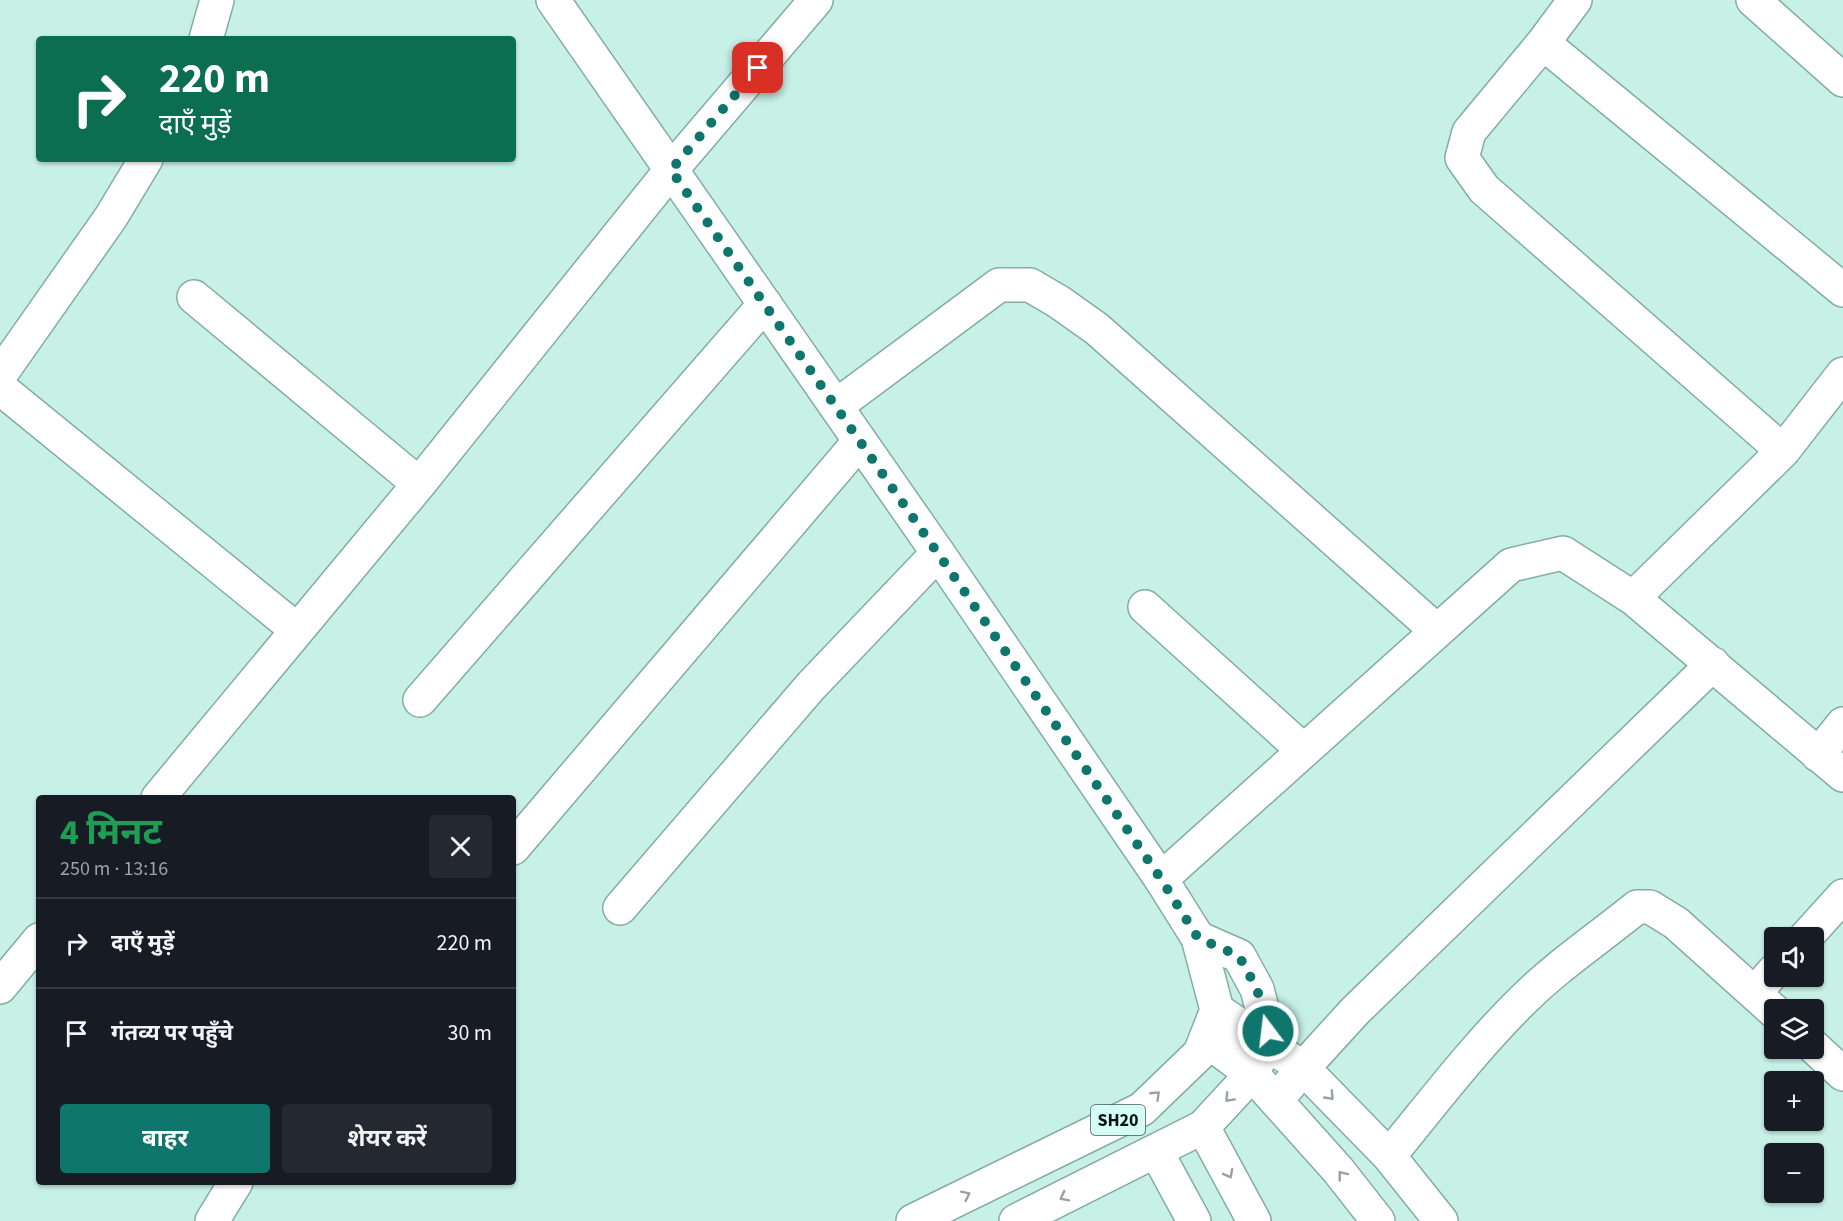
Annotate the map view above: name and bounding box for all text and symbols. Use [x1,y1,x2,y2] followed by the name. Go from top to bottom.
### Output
[732,42,783,93] pin
[159,49,270,109] text: 220 m
[741,51,774,84] icon: arrive
[60,60,138,138] icon: right
[159,105,231,144] text: दाएँ मुड़ें
[60,807,162,858] text: 4 मिनट
[429,815,492,878] button: close
[60,855,168,883] text: 250 m · 13:16
[60,927,93,960] icon: right
[111,927,174,959] text: दाएँ मुड़ें
[437,927,492,959] text: 220 m
[1764,927,1824,1203] map controls
[1764,927,1824,987] button: sound
[1236,999,1300,1063] position arrow
[1764,999,1824,1059] button: layers
[60,1017,93,1050] icon: arrive
[111,1017,233,1049] text: गंतव्य पर पहुँचे
[447,1017,492,1049] text: 30 m
[1764,1071,1824,1131] button: +
[1323,1089,1334,1099] one-way arrow
[1150,1091,1160,1102] one-way arrow
[1226,1091,1237,1102] one-way arrow
[60,1104,270,1173] button: बाहर
[282,1104,492,1173] button: शेयर करें
[1091,1105,1145,1135] road number: SH20
[1764,1143,1824,1203] button: −
[1222,1168,1233,1178] one-way arrow
[1338,1171,1349,1182] one-way arrow
[1059,1190,1070,1201] one-way arrow
[959,1191,970,1203] one-way arrow

